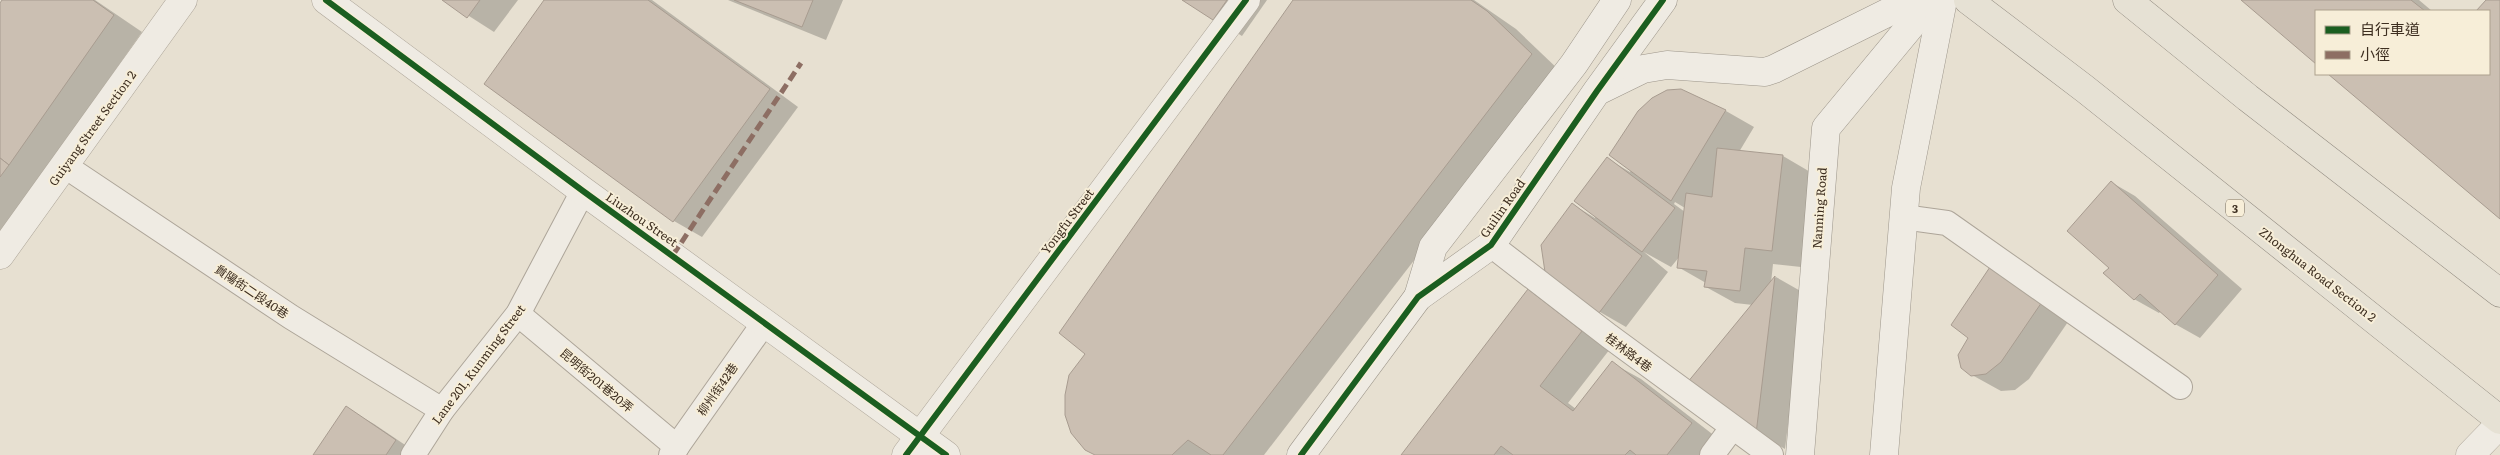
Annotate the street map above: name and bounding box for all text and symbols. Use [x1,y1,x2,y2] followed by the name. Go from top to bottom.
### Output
[2315,10,2490,75] legend
[2360,17,2420,40] text: 自行車道
[2360,42,2390,65] text: 小徑
[44,67,140,189] street label: Guiyang Street Section 2
[1807,166,1831,249] street label: Nanning Road
[1475,174,1529,241] street label: Guilin Road
[1036,184,1098,258] street label: Yongfu Street
[602,187,682,251] street label: Liuzhou Street
[2226,200,2244,217] road number: 3
[2256,222,2380,326] street label: Zhonghua Road Section 2
[212,260,292,322] street label: 貴陽街二段40巷
[427,300,529,428] street label: Lane 201, Kunming Street
[1602,328,1656,376] street label: 桂林路4巷
[556,344,638,416] street label: 昆明街201巷20弄
[692,359,742,419] street label: 柳州街42巷

